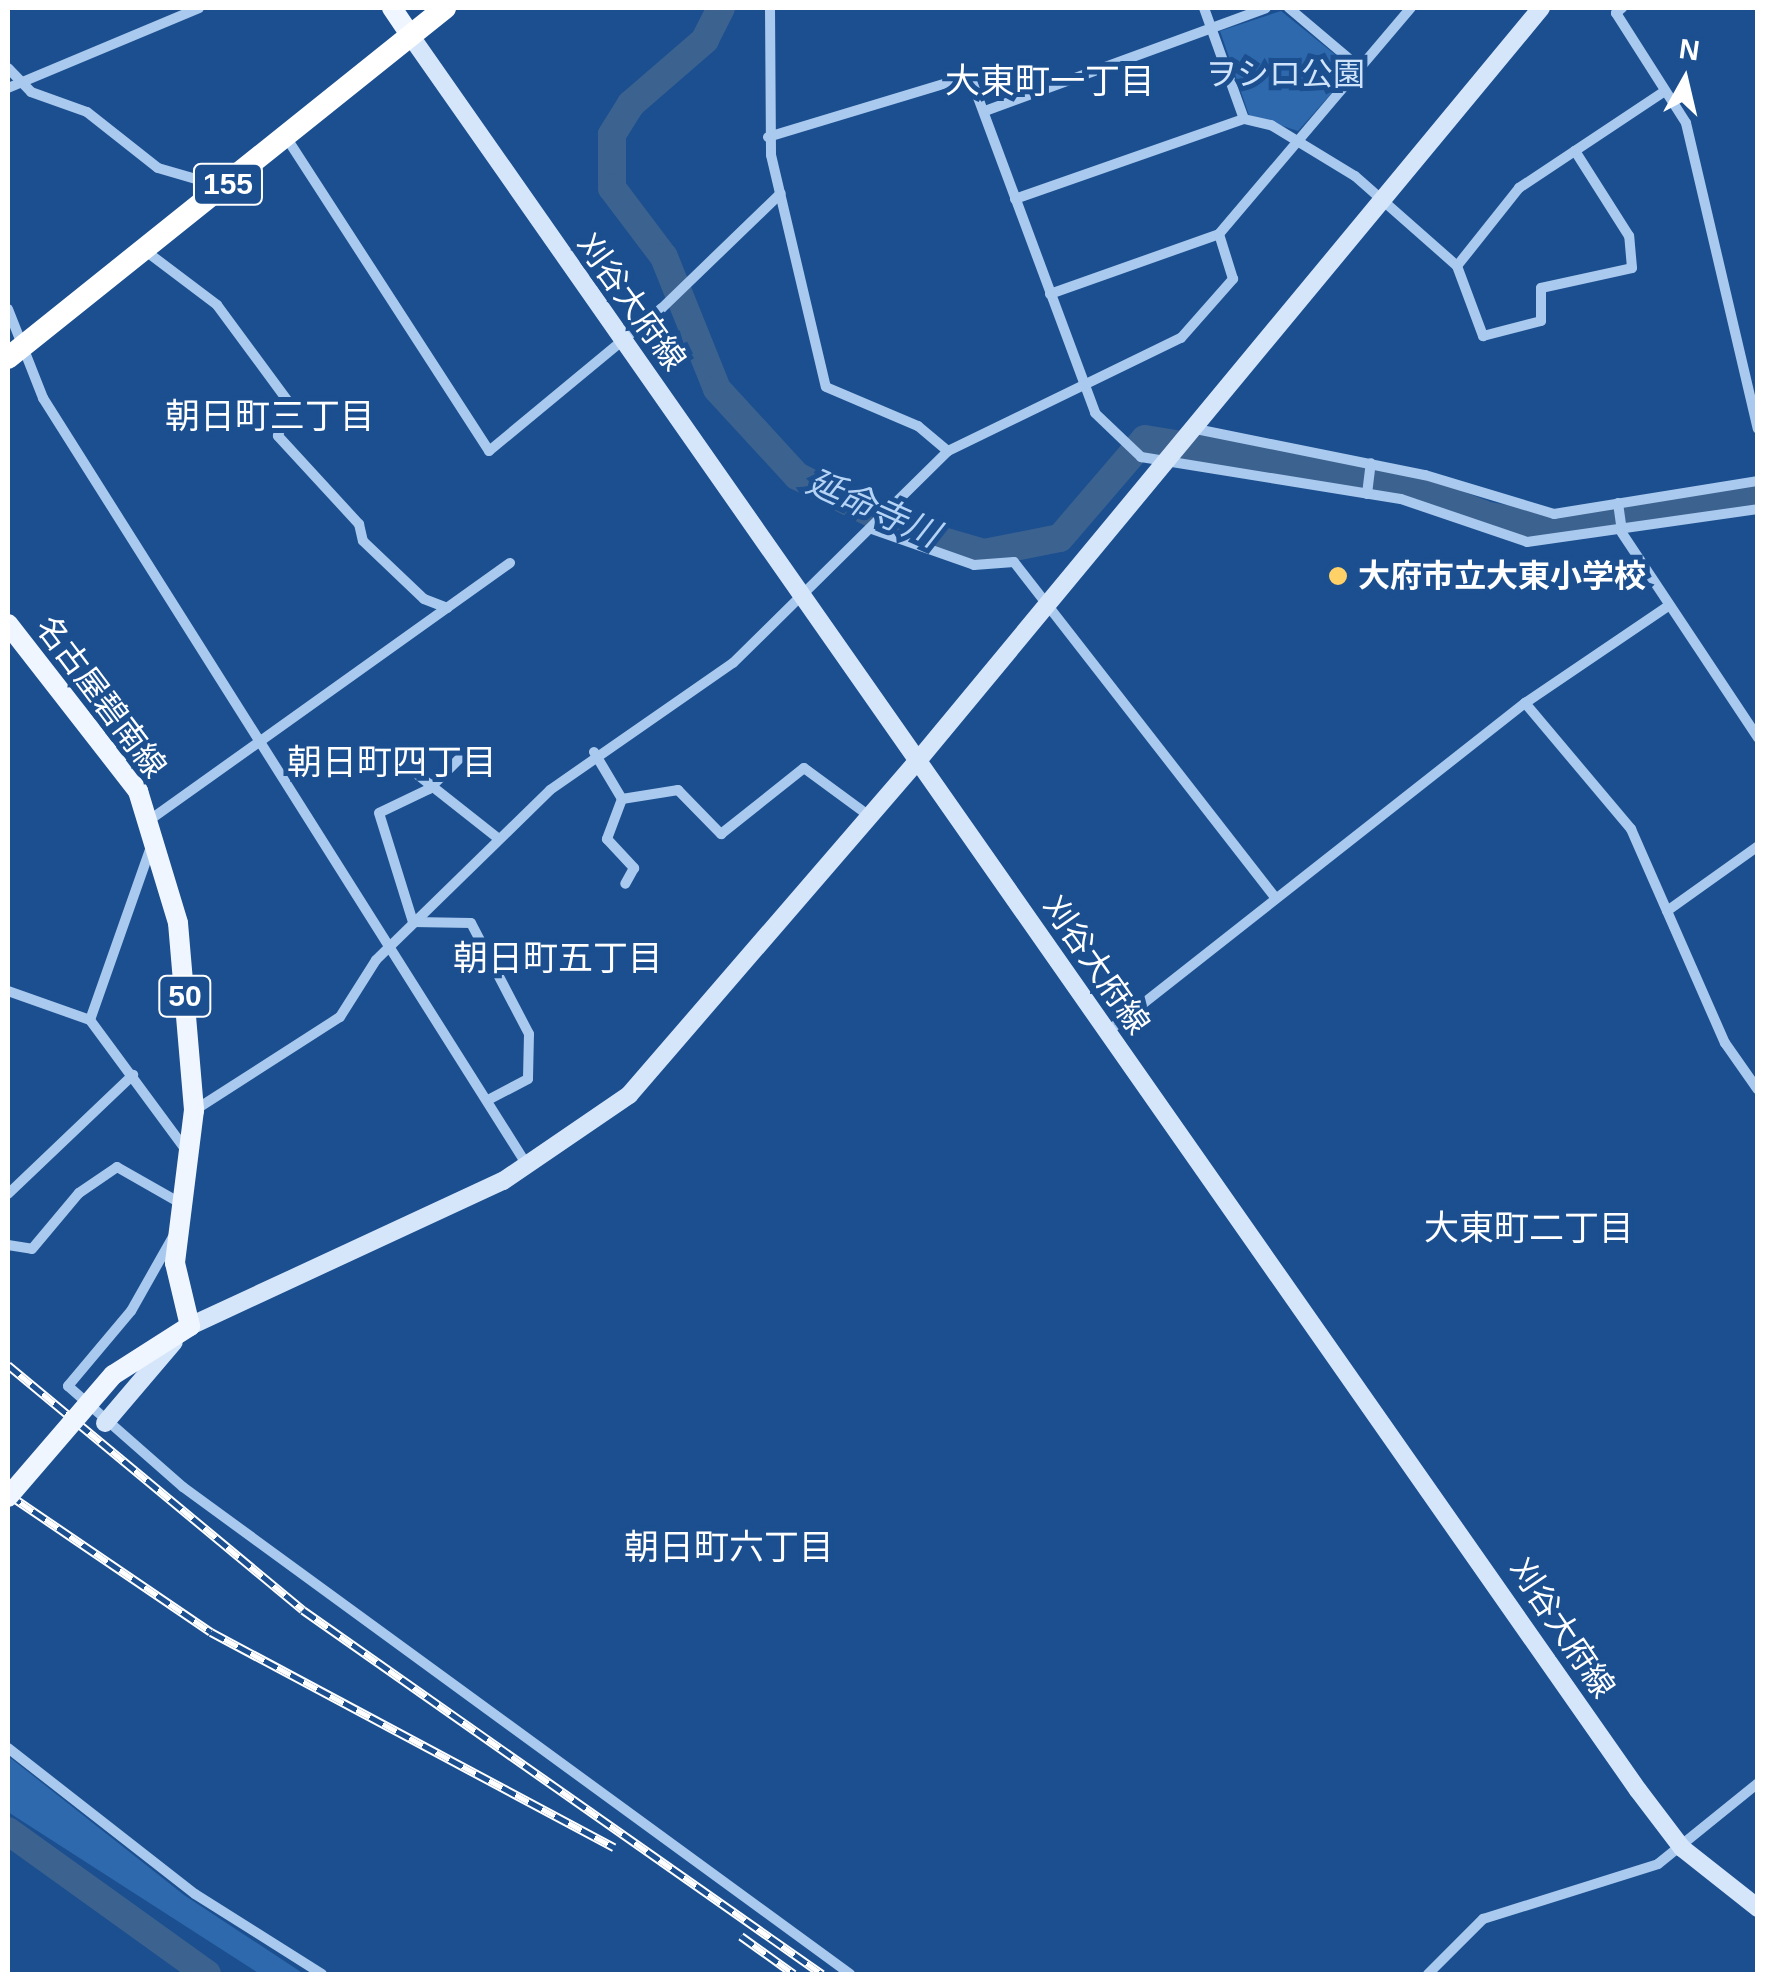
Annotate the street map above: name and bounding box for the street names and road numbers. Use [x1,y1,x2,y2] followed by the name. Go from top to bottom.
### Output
[190,159,266,209] road number: 155
[568,226,694,378] street label: 刈谷大府線
[28,609,174,785] street label: 名古屋碧南線
[1034,888,1158,1042] street label: 刈谷大府線
[158,971,212,1021] road number: 50
[1501,1551,1623,1705] street label: 刈谷大府線

